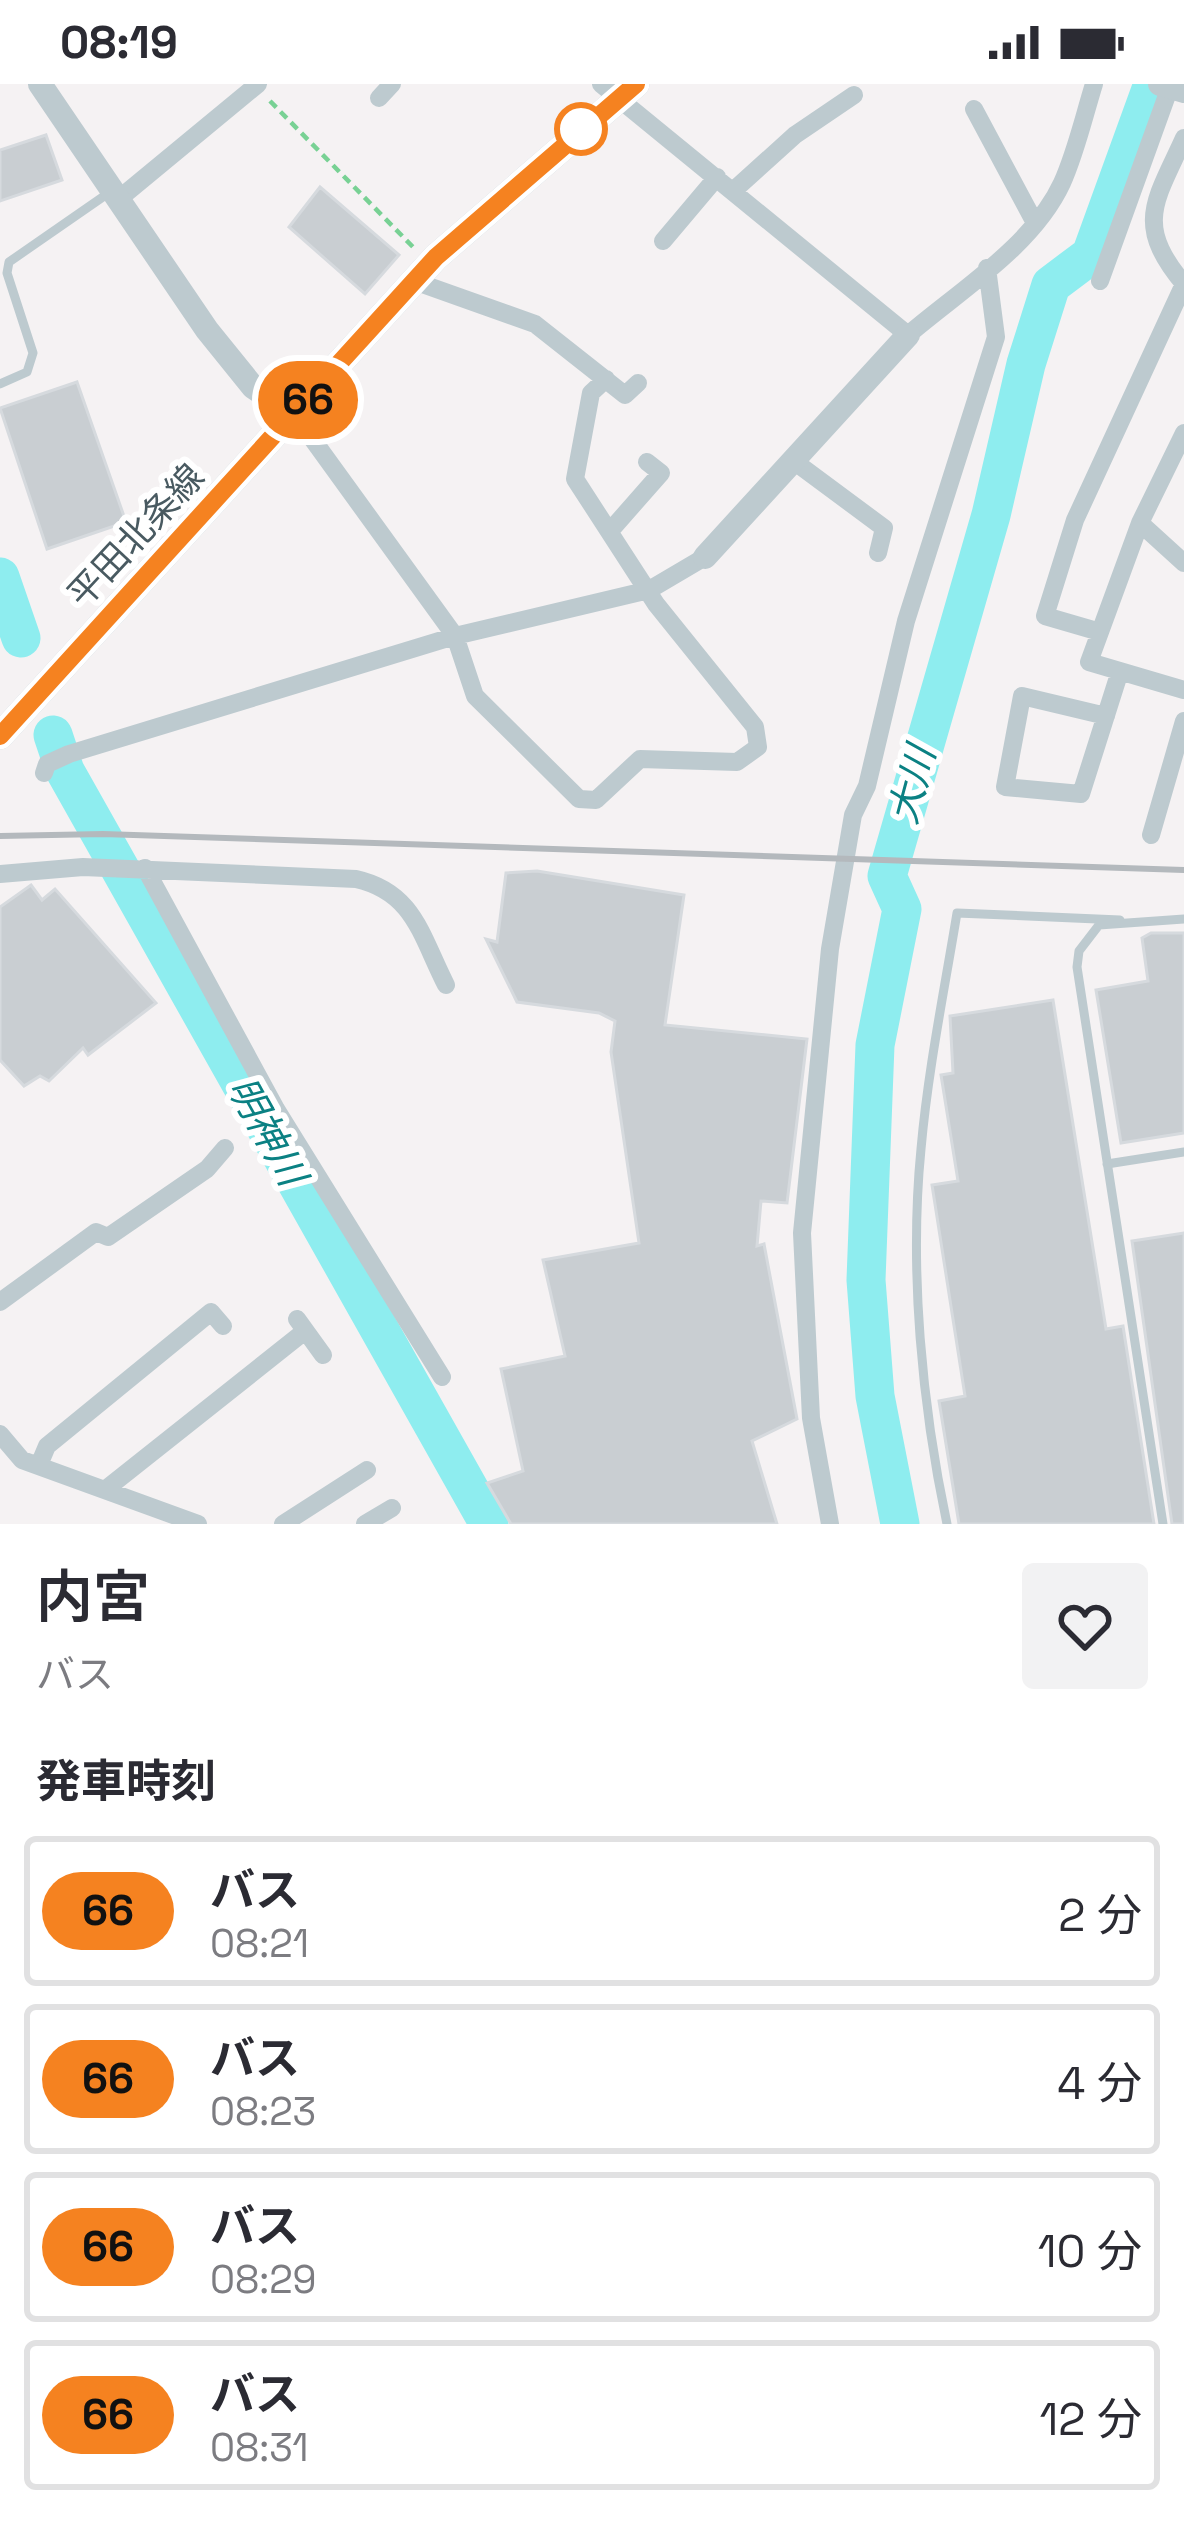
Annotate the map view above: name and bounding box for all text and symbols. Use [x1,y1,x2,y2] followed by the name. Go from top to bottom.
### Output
[60,14,178,71] text: 08:19
[556,104,606,154] unlabelled marker
[254,361,362,439] line badge: 66
[282,373,334,426] text: 66
[58,454,214,618] street label: 平田北条線
[878,737,947,829] water label: 大川
[217,1068,319,1198] water label: 明神川
[36,1561,150,1634] text: 内宮
[1022,1563,1148,1689] button: heart
[36,1650,114,1699] text: バス
[36,1753,216,1810] text: 発車時刻
[210,1862,300,1919] text: バス
[82,1884,134,1937] text: 66
[1058,1887,1142,1944] text: 2 分
[210,1919,309,1968] text: 08:21
[210,2030,300,2087] text: バス
[82,2052,134,2105] text: 66
[1057,2055,1142,2112] text: 4 分
[210,2087,316,2136] text: 08:23
[210,2198,300,2255] text: バス
[82,2220,134,2273] text: 66
[1038,2223,1142,2280] text: 10 分
[210,2255,316,2304] text: 08:29
[210,2366,300,2423] text: バス
[82,2388,134,2441] text: 66
[1039,2391,1142,2448] text: 12 分
[210,2423,308,2472] text: 08:31

